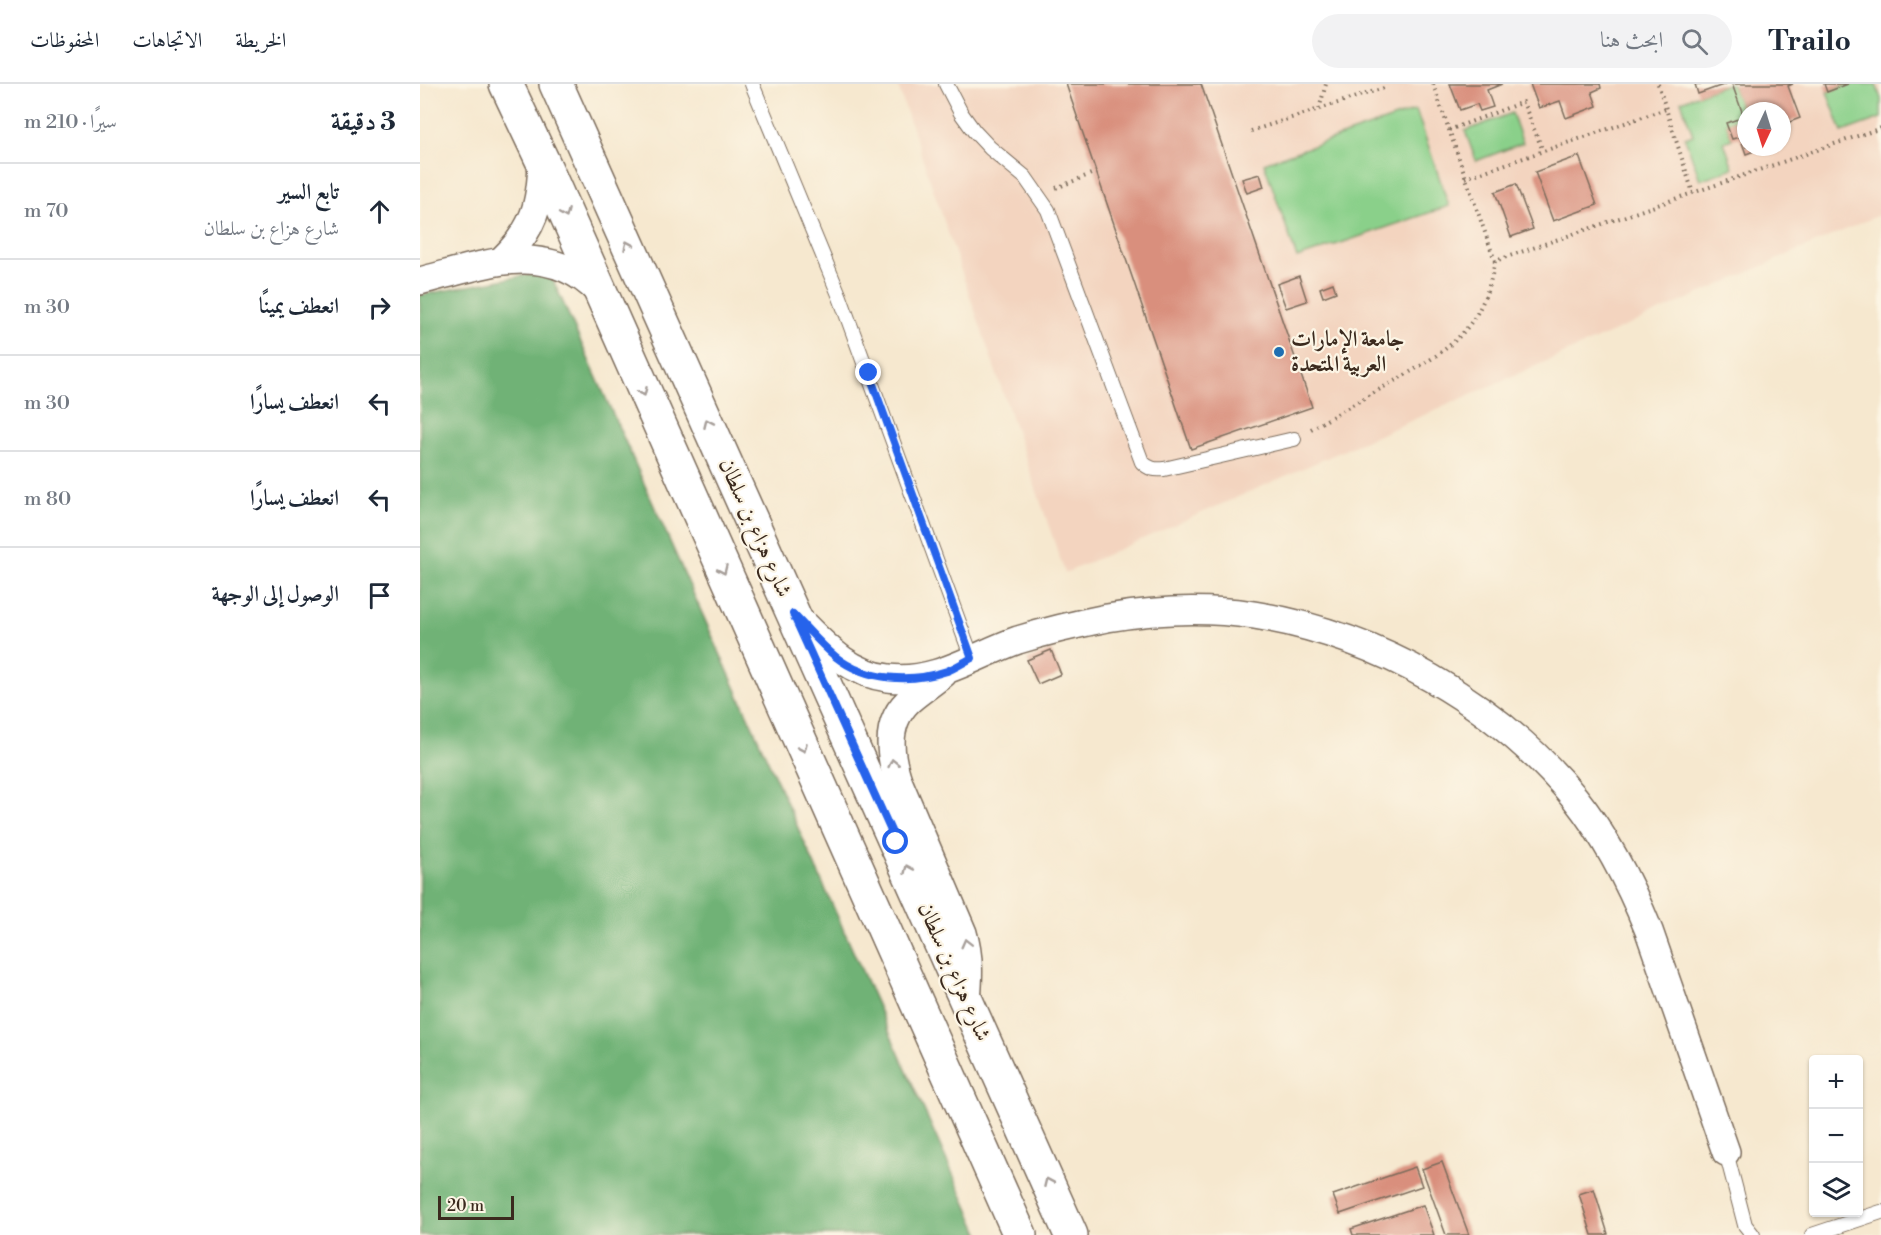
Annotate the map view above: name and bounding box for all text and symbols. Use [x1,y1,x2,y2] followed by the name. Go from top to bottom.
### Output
[1312,14,1732,68] search box
[1768,24,1851,59] text: Trailo
[1678,25,1711,58] icon: search
[1600,27,1663,54] text: ابحث هنا
[30,28,99,54] text: المحفوظات
[132,28,202,54] text: الاتجاهات
[235,28,286,54] text: الخريطة
[1737,102,1791,156] north arrow
[331,106,396,138] text: 3 دقيقة
[24,110,117,135] text: سيرًا · 210 m
[278,179,339,206] text: تابع السير
[363,195,396,228] icon: ahead
[24,199,69,224] text: 70 m
[558,207,570,218] one-way arrow
[204,217,339,242] text: شارع هزاع بن سلطان
[624,241,636,252] one-way arrow
[363,291,396,324] icon: right
[259,293,339,320] text: انعطف يمينًا
[24,295,70,320] text: 30 m
[1291,326,1404,378] place label: جامعة الإمارات العربية المتحدة
[1272,345,1286,359] marker: جامعة الإمارات العربية المتحدة
[855,359,881,385] route end
[636,386,648,397] one-way arrow
[363,387,396,420] icon: left
[250,389,339,416] text: انعطف يسارًا
[24,391,70,416] text: 30 m
[703,419,715,430] one-way arrow
[709,454,798,603] street label: شارع هزاع بن سلطان
[363,483,396,516] icon: left
[250,485,339,512] text: انعطف يسارًا
[24,487,71,512] text: 80 m
[716,564,728,575] one-way arrow
[363,579,396,612] icon: arrive
[211,581,339,608] text: الوصول إلى الوجهة
[796,742,808,753] one-way arrow
[887,758,900,768] one-way arrow
[882,828,908,854] route start
[903,865,915,876] one-way arrow
[908,898,997,1047] street label: شارع هزاع بن سلطان
[960,938,973,948] one-way arrow
[1809,1055,1863,1217] map controls
[1809,1055,1863,1109] button: +
[1809,1109,1863,1163] button: −
[1809,1163,1863,1217] button: layers
[1043,1177,1055,1188] one-way arrow
[438,1193,514,1220] scale bar
[447,1196,484,1216] text: 20 m

